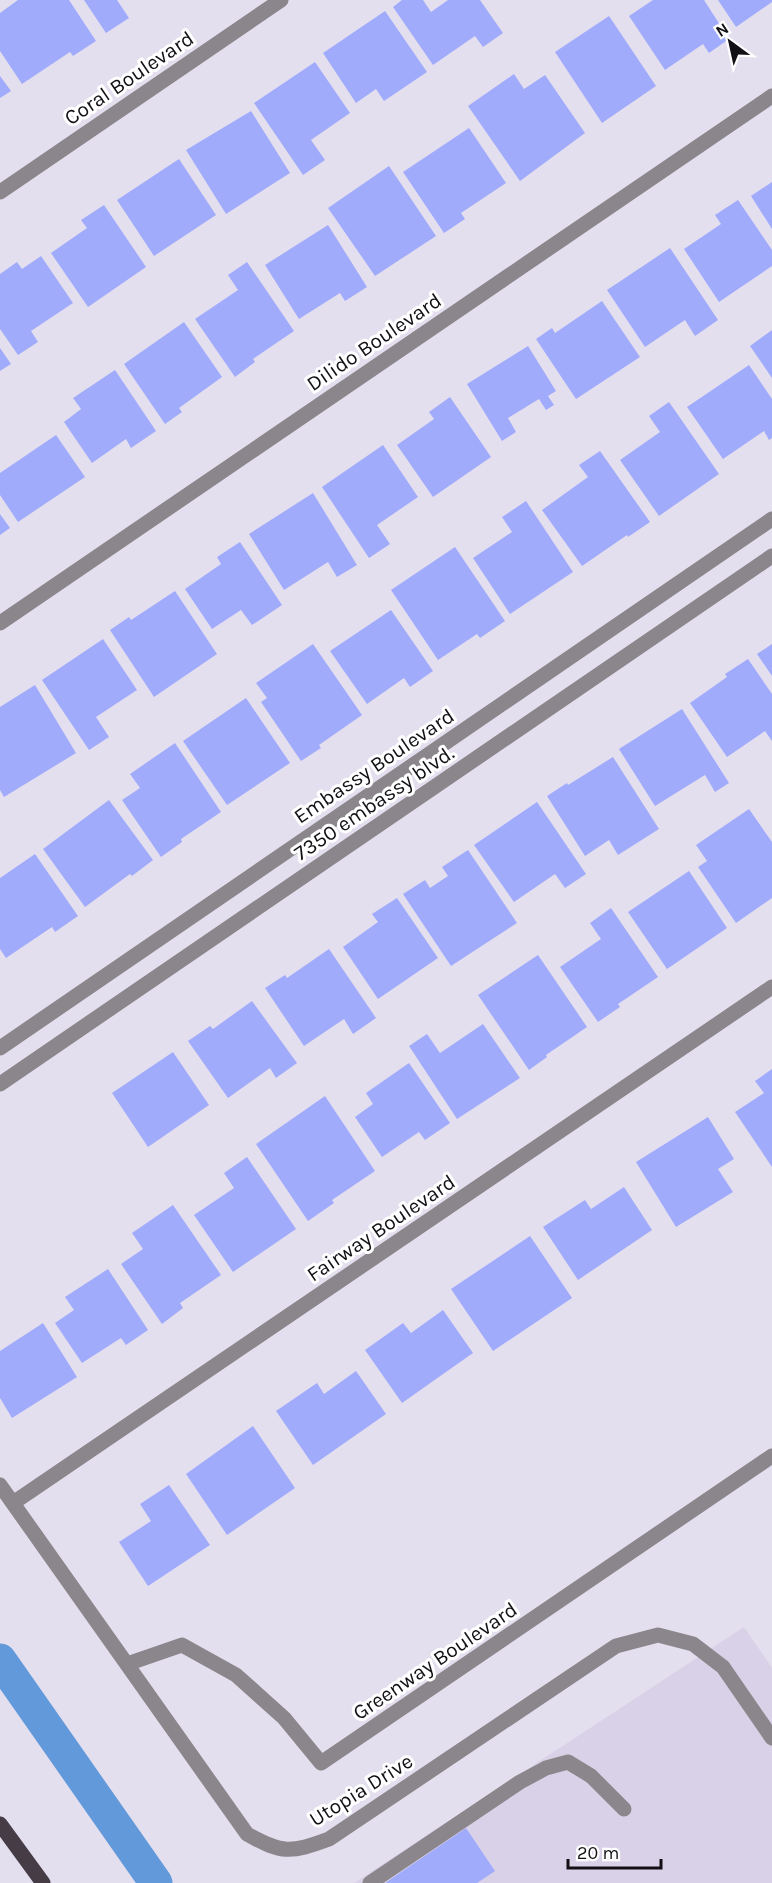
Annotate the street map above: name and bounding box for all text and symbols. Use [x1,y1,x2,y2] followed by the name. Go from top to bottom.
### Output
[700,12,760,72] north arrow
[712,19,732,41] text: N
[60,26,198,130] street label: Coral Boulevard
[302,288,446,396] street label: Dilido Boulevard
[289,704,459,828] street label: Embassy Boulevard
[290,740,459,865] street label: 7350 embassy blvd.
[302,1170,460,1286] street label: Fairway Boulevard
[348,1597,522,1725] street label: Greenway Boulevard
[305,1749,417,1831] street label: Utopia Drive
[568,1832,661,1870] scale bar
[577,1842,619,1864] text: 20 m

